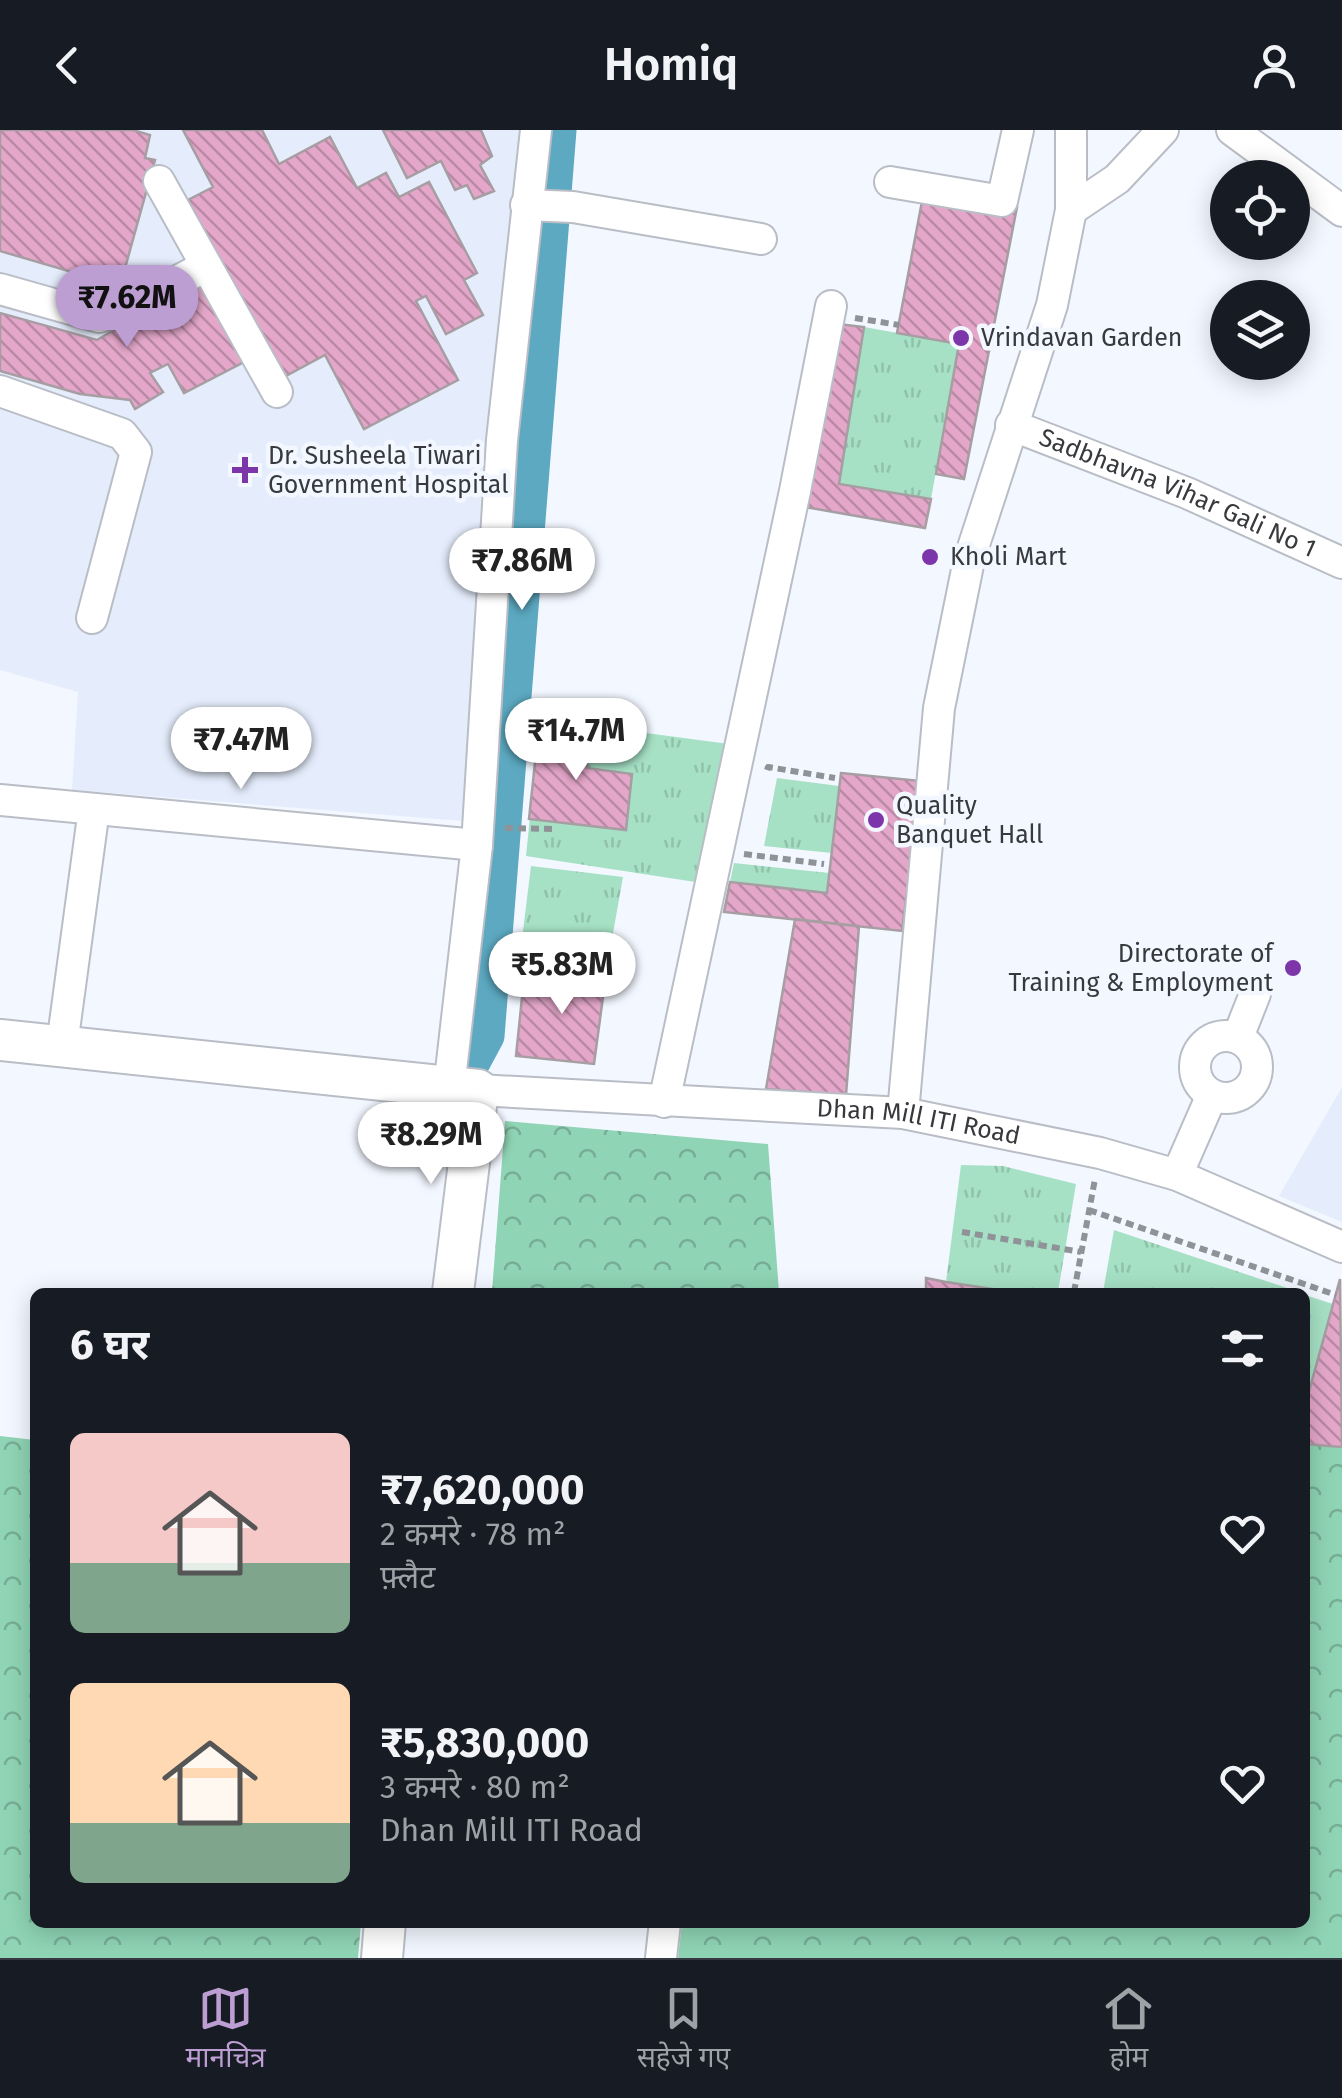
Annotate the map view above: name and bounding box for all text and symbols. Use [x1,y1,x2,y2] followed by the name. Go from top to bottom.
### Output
[40,38,95,93] icon: back
[604,38,738,92] text: Homiq
[1247,38,1302,93] icon: person
[1210,160,1310,380] map controls
[1210,160,1310,260] button: locate
[46,265,208,350] pin: ₹7.62M
[78,278,176,316] text: ₹7.62M
[1210,280,1310,380] button: layers
[981,323,1182,353] place label: Vrindavan Garden
[950,327,972,349] marker: Vrindavan Garden
[1035,422,1321,564] street label: Sadbhavna Vihar Gali No 1
[268,441,508,500] place label: Dr. Susheela Tiwari Government Hospital
[232,457,258,483] marker: Dr. Susheela Tiwari Government Hospital
[441,528,603,613] pin: ₹7.86M
[471,541,573,579] text: ₹7.86M
[950,542,1068,572] place label: Kholi Mart
[919,546,941,568] marker: Kholi Mart
[495,698,657,783] pin: ₹14.7M
[160,707,322,792] pin: ₹7.47M
[527,711,625,749] text: ₹14.7M
[193,720,289,758] text: ₹7.47M
[896,791,1043,850] place label: Quality Banquet Hall
[865,809,887,831] marker: Quality Banquet Hall
[481,932,643,1017] pin: ₹5.83M
[1008,939,1275,998] place label: Directorate of Training & Employment
[511,945,613,983] text: ₹5.83M
[1282,957,1304,979] marker: Directorate of Training & Employment
[816,1093,1023,1151] street label: Dhan Mill ITI Road
[350,1102,512,1187] pin: ₹8.29M
[380,1115,482,1153] text: ₹8.29M
[70,1320,149,1370] text: 6 घर
[1215,1321,1270,1376] icon: filters
[380,1465,585,1515] text: ₹7,620,000
[150,1473,270,1593] icon: home
[1215,1506,1270,1561] icon: heart
[380,1515,566,1553] text: 2 कमरे · 78 m²
[380,1558,435,1596] text: फ़्लैट
[380,1718,589,1768] text: ₹5,830,000
[150,1723,270,1843] icon: home
[1215,1756,1270,1811] icon: heart
[380,1768,570,1806] text: 3 कमरे · 80 m²
[380,1811,643,1849] text: Dhan Mill ITI Road
[186,1981,266,2078] tab: मानचित्र
[637,1981,730,2078] tab: सहेजे गए
[1101,1981,1156,2078] tab: होम

